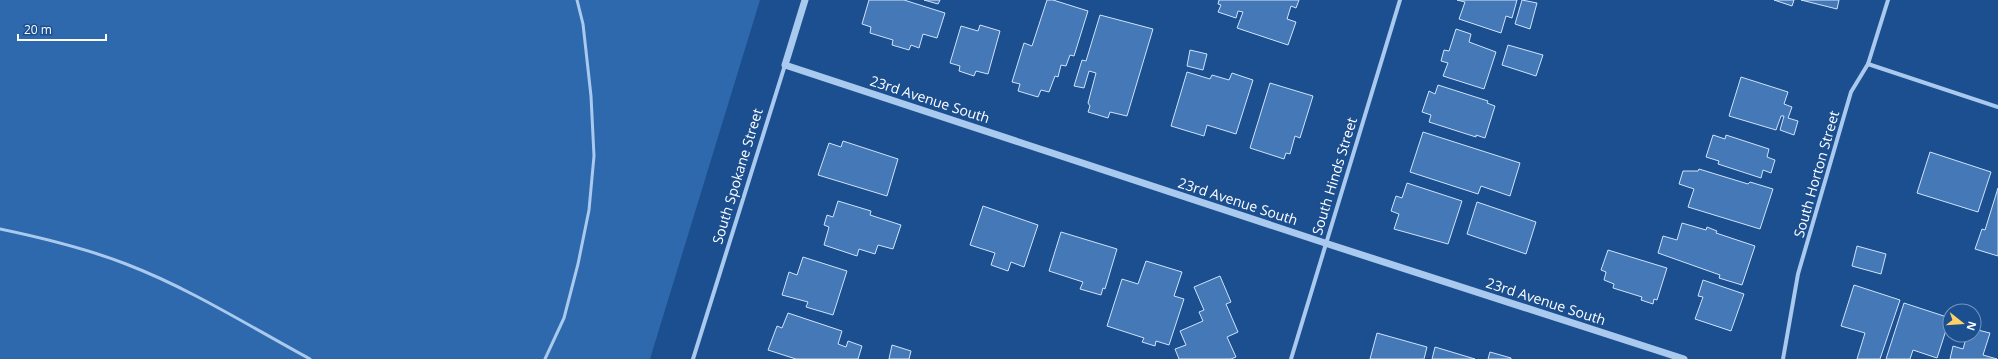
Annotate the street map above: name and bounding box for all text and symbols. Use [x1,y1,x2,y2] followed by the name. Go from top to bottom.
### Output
[18,16,106,42] scale bar
[24,21,52,38] text: 20 m
[868,71,992,127] street label: 23rd Avenue South
[707,106,767,246] street label: South Spokane Street
[1789,108,1843,240] street label: South Horton Street
[1307,115,1361,237] street label: South Hinds Street
[1176,173,1300,229] street label: 23rd Avenue South
[1484,273,1608,329] street label: 23rd Avenue South
[1942,303,1982,343] north arrow
[1964,320,1981,333] text: N

